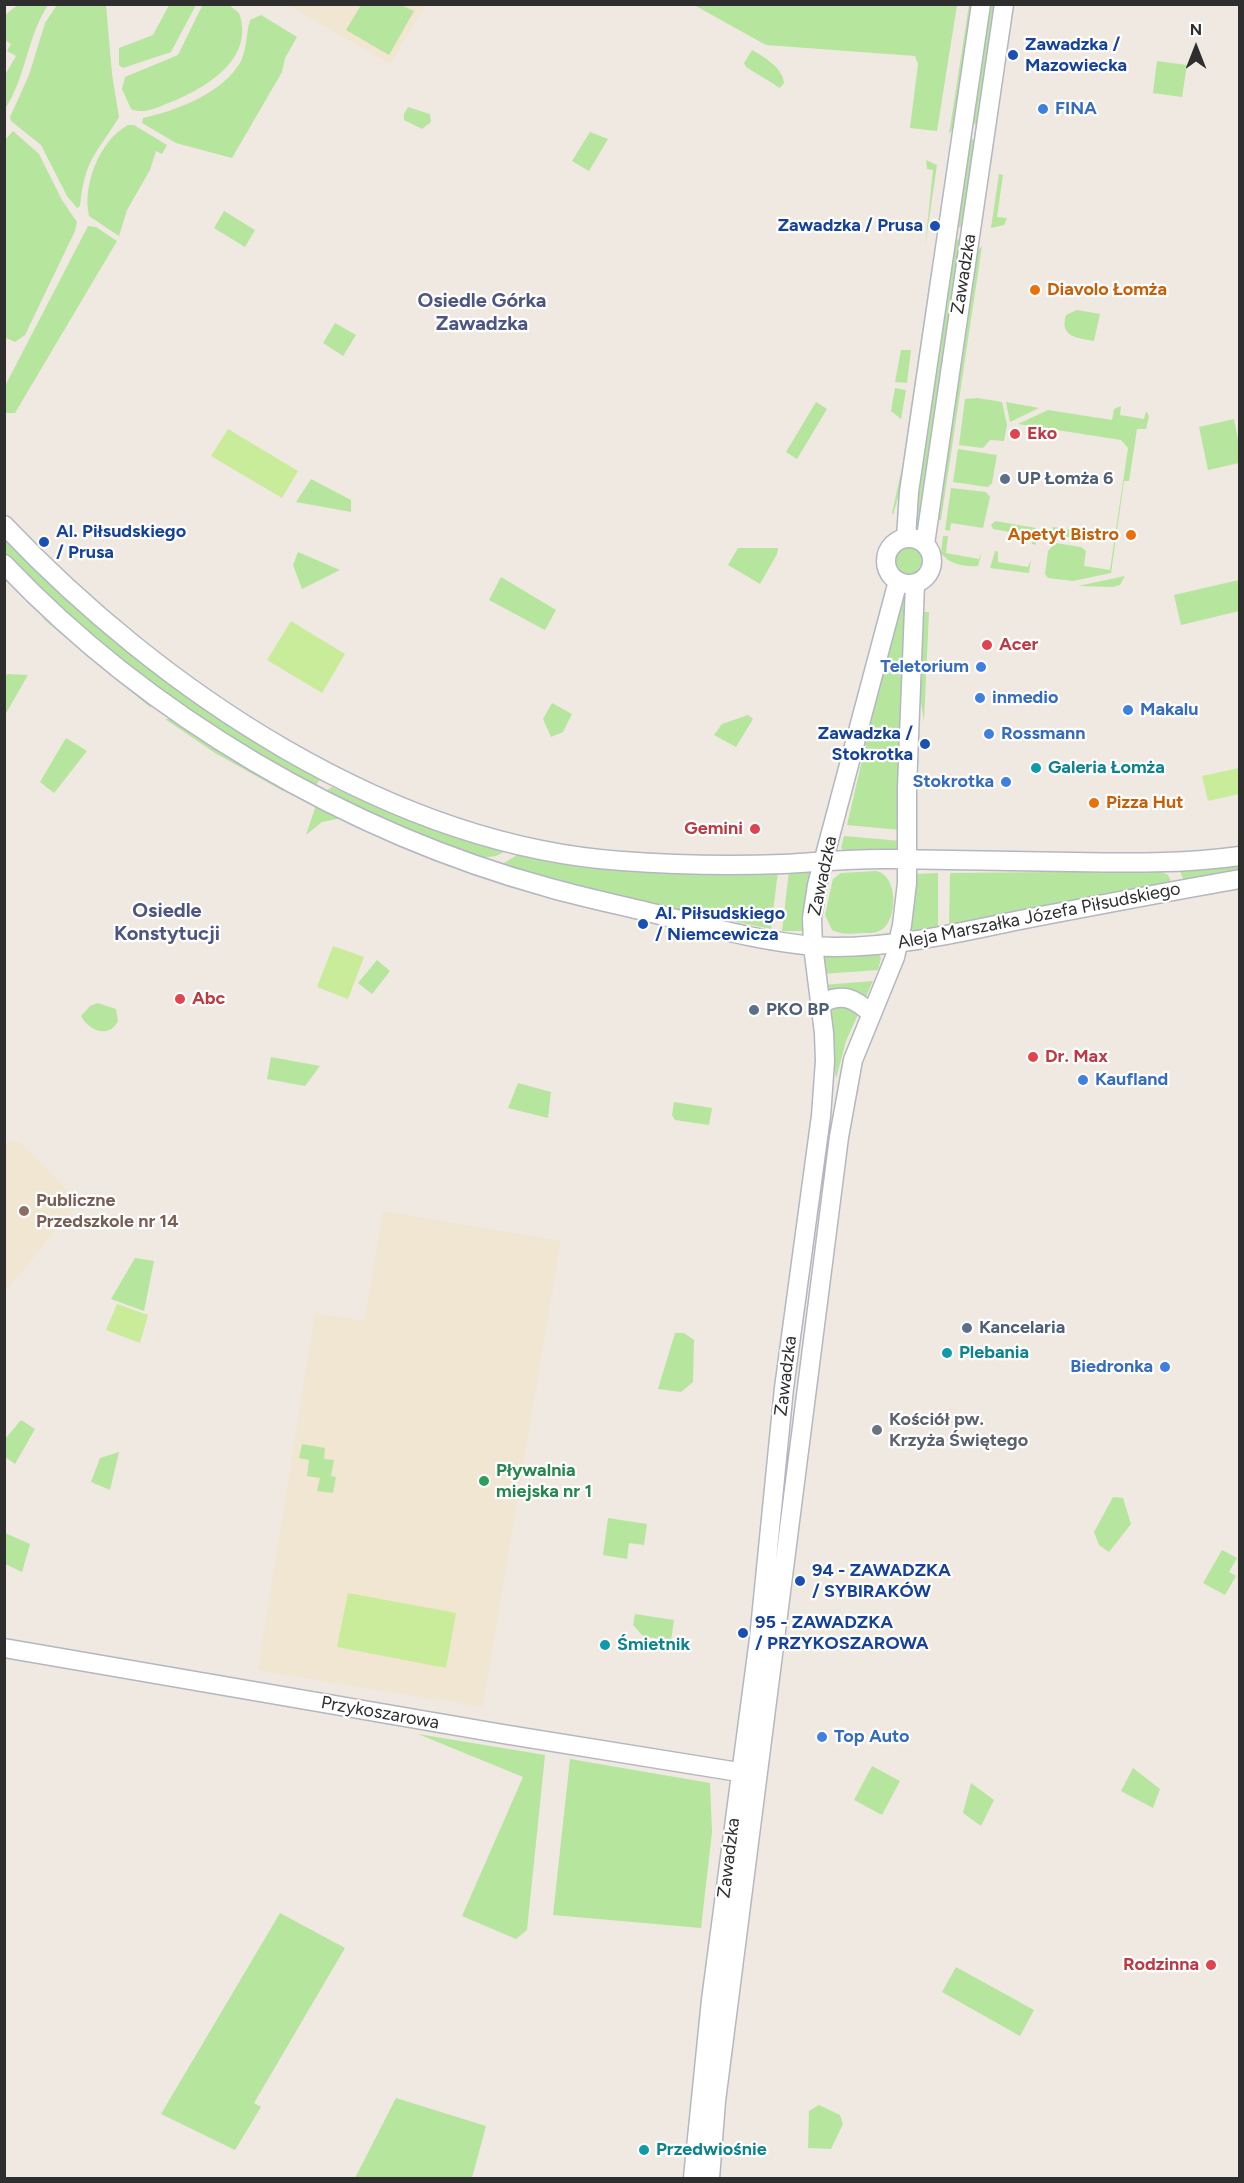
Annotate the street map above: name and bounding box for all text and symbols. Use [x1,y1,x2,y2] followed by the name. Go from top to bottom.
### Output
[1166,18,1226,78] north arrow
[1190,20,1202,39] text: N
[1025,34,1127,76] place label: Zawadzka / Mazowiecka
[1006,48,1020,62] marker: Zawadzka / Mazowiecka
[1055,98,1097,120] place label: FINA
[1036,102,1050,116] marker: FINA
[778,215,923,237] place label: Zawadzka / Prusa
[928,219,942,233] marker: Zawadzka / Prusa
[947,232,981,316] street label: Zawadzka
[1047,279,1167,301] place label: Diavolo Łomża
[1028,283,1042,297] marker: Diavolo Łomża
[418,289,546,336] district label: Osiedle Górka Zawadzka
[1027,423,1057,445] place label: Eko
[1008,427,1022,441] marker: Eko
[1017,468,1114,490] place label: UP Łomża 6
[998,472,1012,486] marker: UP Łomża 6
[56,521,186,564] place label: Al. Piłsudskiego / Prusa
[1008,524,1119,546] place label: Apetyt Bistro
[1124,528,1138,542] marker: Apetyt Bistro
[37,535,51,549] marker: Al. Piłsudskiego / Prusa
[999,634,1038,656] place label: Acer
[980,638,994,652] marker: Acer
[880,656,969,678] place label: Teletorium
[974,660,988,674] marker: Teletorium
[992,687,1058,709] place label: inmedio
[973,691,987,705] marker: inmedio
[1140,699,1198,721] place label: Makalu
[1121,703,1135,717] marker: Makalu
[818,723,913,766] place label: Zawadzka / Stokrotka
[1001,723,1086,745] place label: Rossmann
[982,727,996,741] marker: Rossmann
[918,737,932,751] marker: Zawadzka / Stokrotka
[1048,757,1165,779] place label: Galeria Łomża
[1029,761,1043,775] marker: Galeria Łomża
[913,771,994,793] place label: Stokrotka
[999,775,1013,789] marker: Stokrotka
[1106,792,1184,814] place label: Pizza Hut
[1087,796,1101,810] marker: Pizza Hut
[684,818,743,840] place label: Gemini
[748,822,762,836] marker: Gemini
[804,834,842,918] street label: Zawadzka
[896,878,1182,954] street label: Aleja Marszałka Józefa Piłsudskiego
[114,899,220,946] district label: Osiedle Konstytucji
[655,903,785,946] place label: Al. Piłsudskiego / Niemcewicza
[636,917,650,931] marker: Al. Piłsudskiego / Niemcewicza
[192,988,225,1010] place label: Abc
[173,992,187,1006] marker: Abc
[766,999,829,1021] place label: PKO BP
[747,1003,761,1017] marker: PKO BP
[1045,1046,1108,1068] place label: Dr. Max
[1026,1050,1040,1064] marker: Dr. Max
[1095,1069,1168,1091] place label: Kaufland
[1076,1073,1090,1087] marker: Kaufland
[36,1190,179,1232] place label: Publiczne Przedszkole nr 14
[17,1204,31,1218] marker: Publiczne Przedszkole nr 14
[979,1317,1065,1339] place label: Kancelaria
[960,1321,974,1335] marker: Kancelaria
[770,1335,802,1417] street label: Zawadzka
[959,1342,1029,1364] place label: Plebania
[940,1346,954,1360] marker: Plebania
[1070,1356,1153,1378] place label: Biedronka
[1158,1360,1172,1374] marker: Biedronka
[889,1409,1028,1452] place label: Kościół pw. Krzyża Świętego
[870,1423,884,1437] marker: Kościół pw. Krzyża Świętego
[496,1460,592,1502] place label: Pływalnia miejska nr 1
[477,1474,491,1488] marker: Pływalnia miejska nr 1
[812,1560,951,1602] place label: 94 - ZAWADZKA / SYBIRAKÓW
[793,1574,807,1588] marker: 94 - ZAWADZKA / SYBIRAKÓW
[755,1612,929,1654] place label: 95 - ZAWADZKA / PRZYKOSZAROWA
[736,1626,750,1640] marker: 95 - ZAWADZKA / PRZYKOSZAROWA
[617,1634,690,1656] place label: Śmietnik
[598,1638,612,1652] marker: Śmietnik
[319,1692,441,1734] street label: Przykoszarowa
[834,1726,909,1748] place label: Top Auto
[815,1730,829,1744] marker: Top Auto
[713,1817,745,1899] street label: Zawadzka
[1123,1954,1199,1976] place label: Rodzinna
[1204,1958,1218,1972] marker: Rodzinna
[656,2139,767,2161] place label: Przedwiośnie
[637,2143,651,2157] marker: Przedwiośnie

